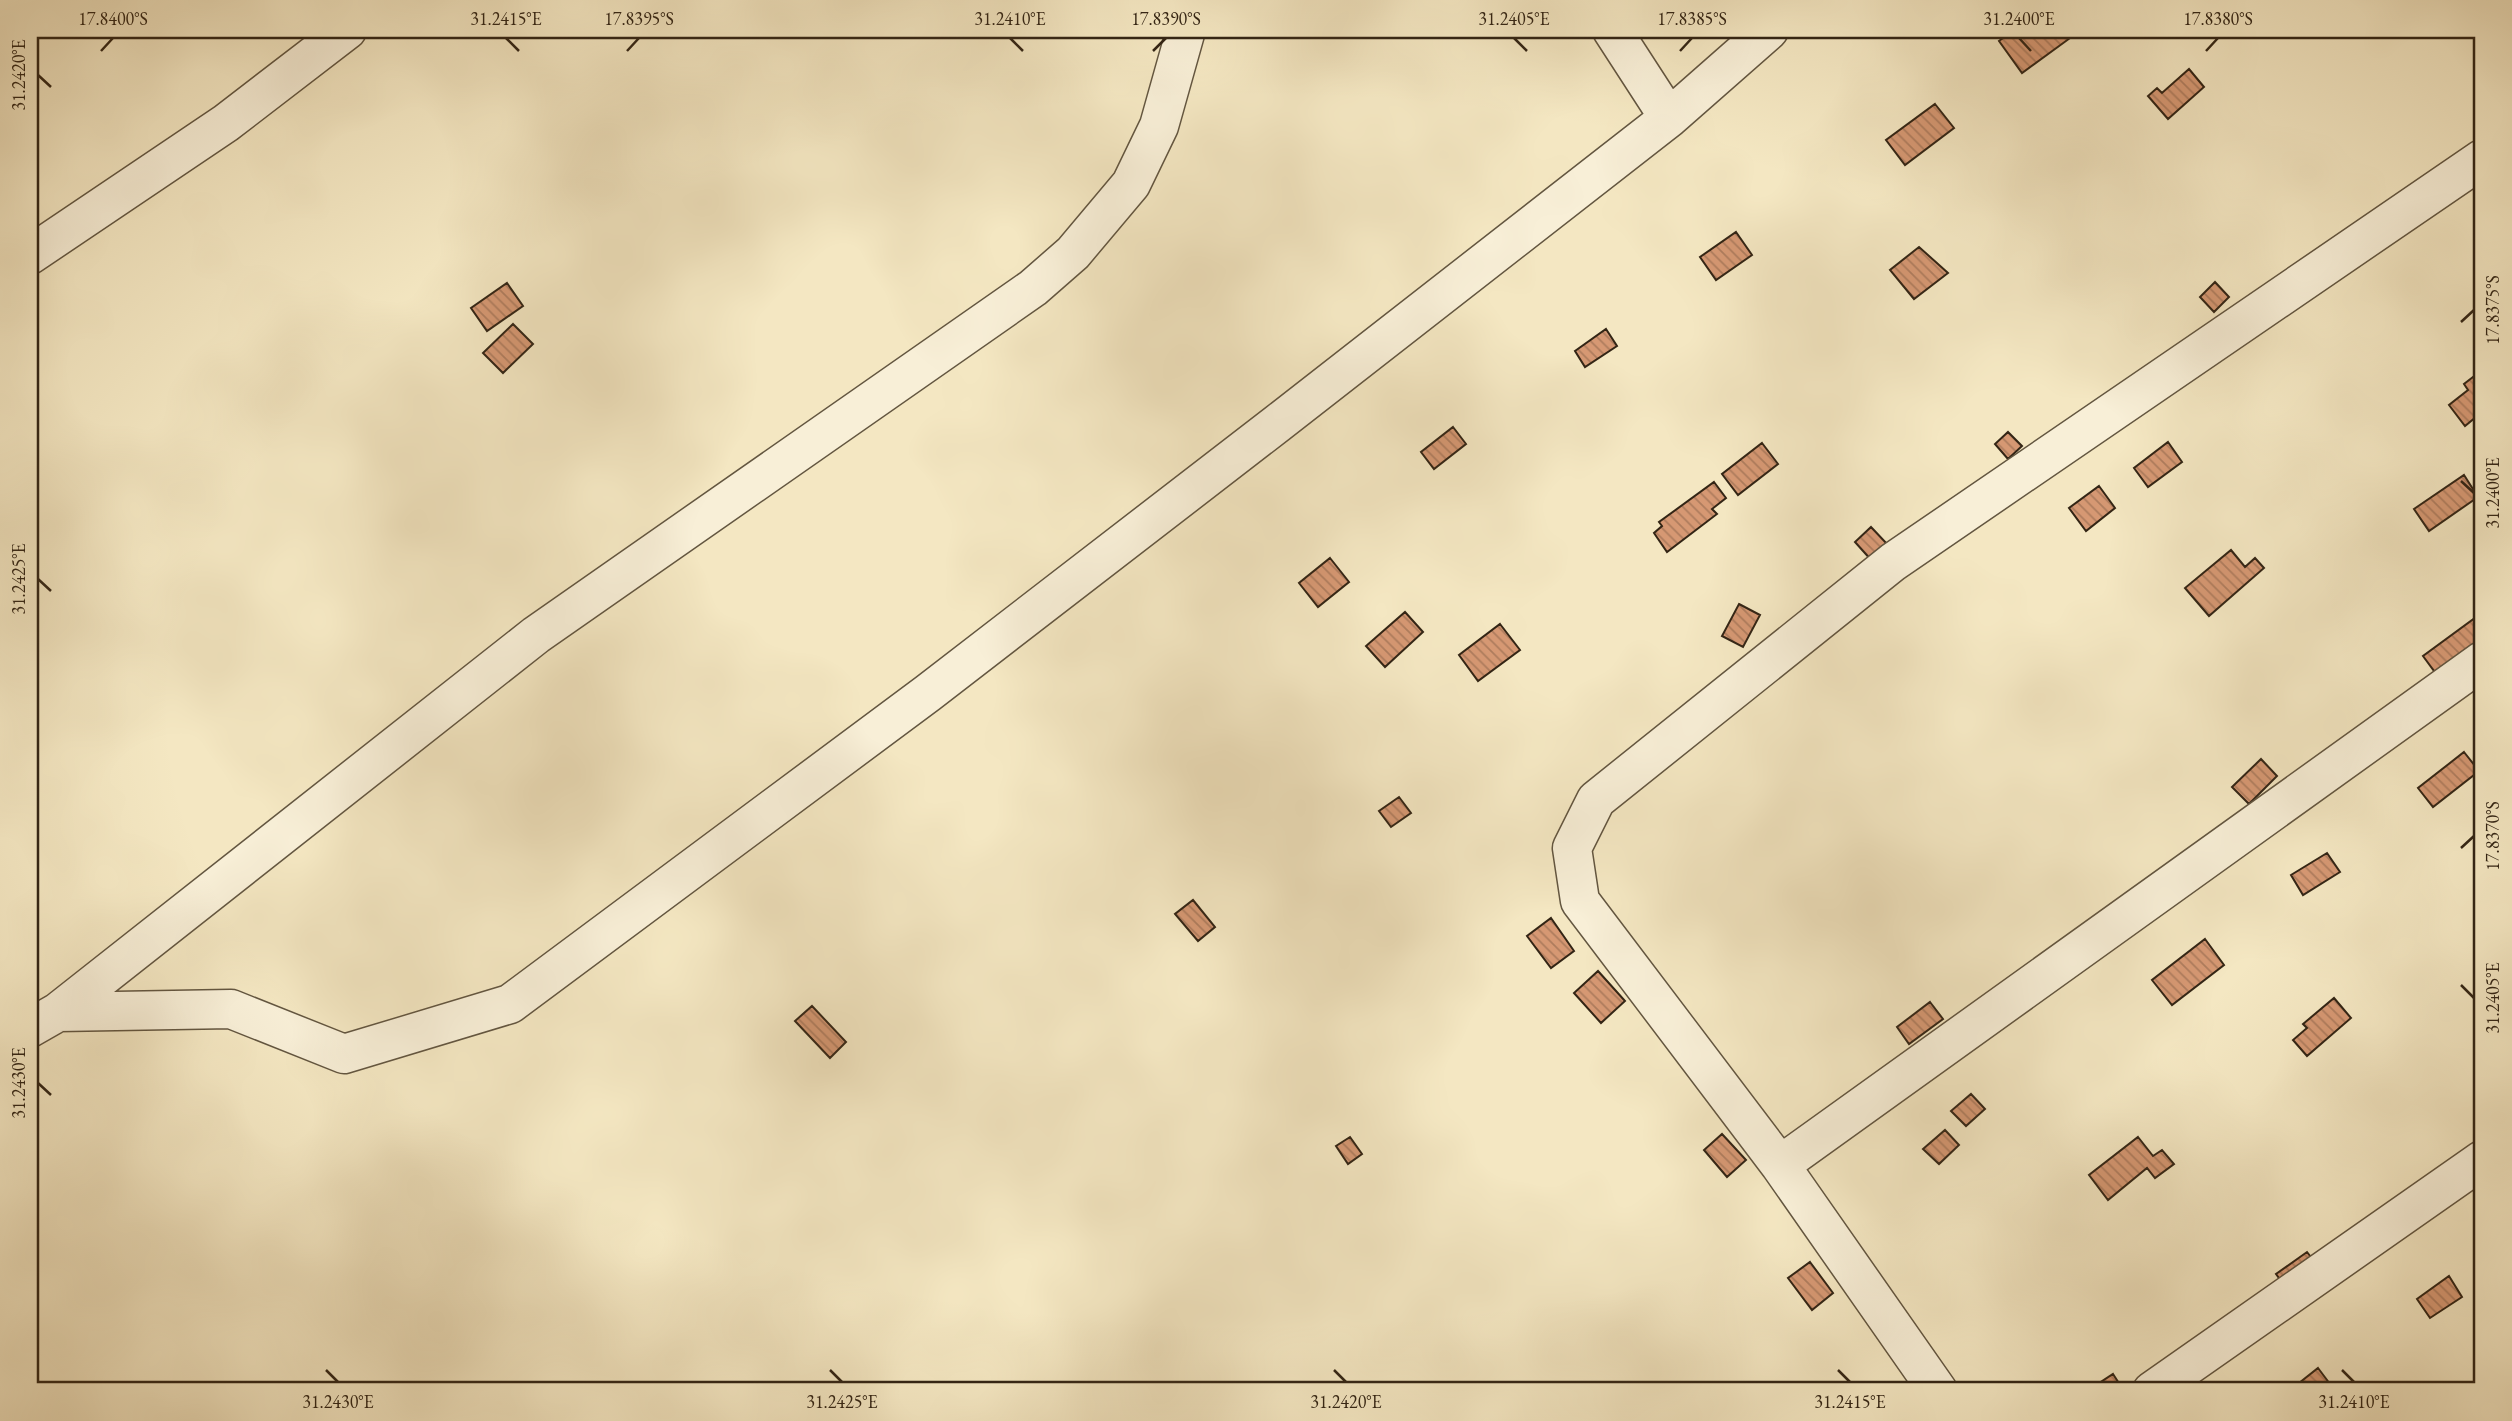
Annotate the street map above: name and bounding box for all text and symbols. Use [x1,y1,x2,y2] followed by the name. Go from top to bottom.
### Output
[78,7,148,30] text: 17.8400°S
[470,7,542,30] text: 31.2415°E
[604,7,674,30] text: 17.8395°S
[974,7,1046,30] text: 31.2410°E
[1131,7,1201,30] text: 17.8390°S
[1478,7,1550,30] text: 31.2405°E
[1657,7,1727,30] text: 17.8385°S
[1983,7,2055,30] text: 31.2400°E
[2183,7,2253,30] text: 17.8380°S
[7,39,30,111] text: 31.2420°E
[2481,275,2504,345] text: 17.8375°S
[2481,457,2504,529] text: 31.2400°E
[7,543,30,615] text: 31.2425°E
[2481,801,2504,871] text: 17.8370°S
[2481,962,2504,1034] text: 31.2405°E
[7,1047,30,1119] text: 31.2430°E
[302,1390,374,1413] text: 31.2430°E
[806,1390,878,1413] text: 31.2425°E
[1310,1390,1382,1413] text: 31.2420°E
[1814,1390,1886,1413] text: 31.2415°E
[2318,1390,2390,1413] text: 31.2410°E

